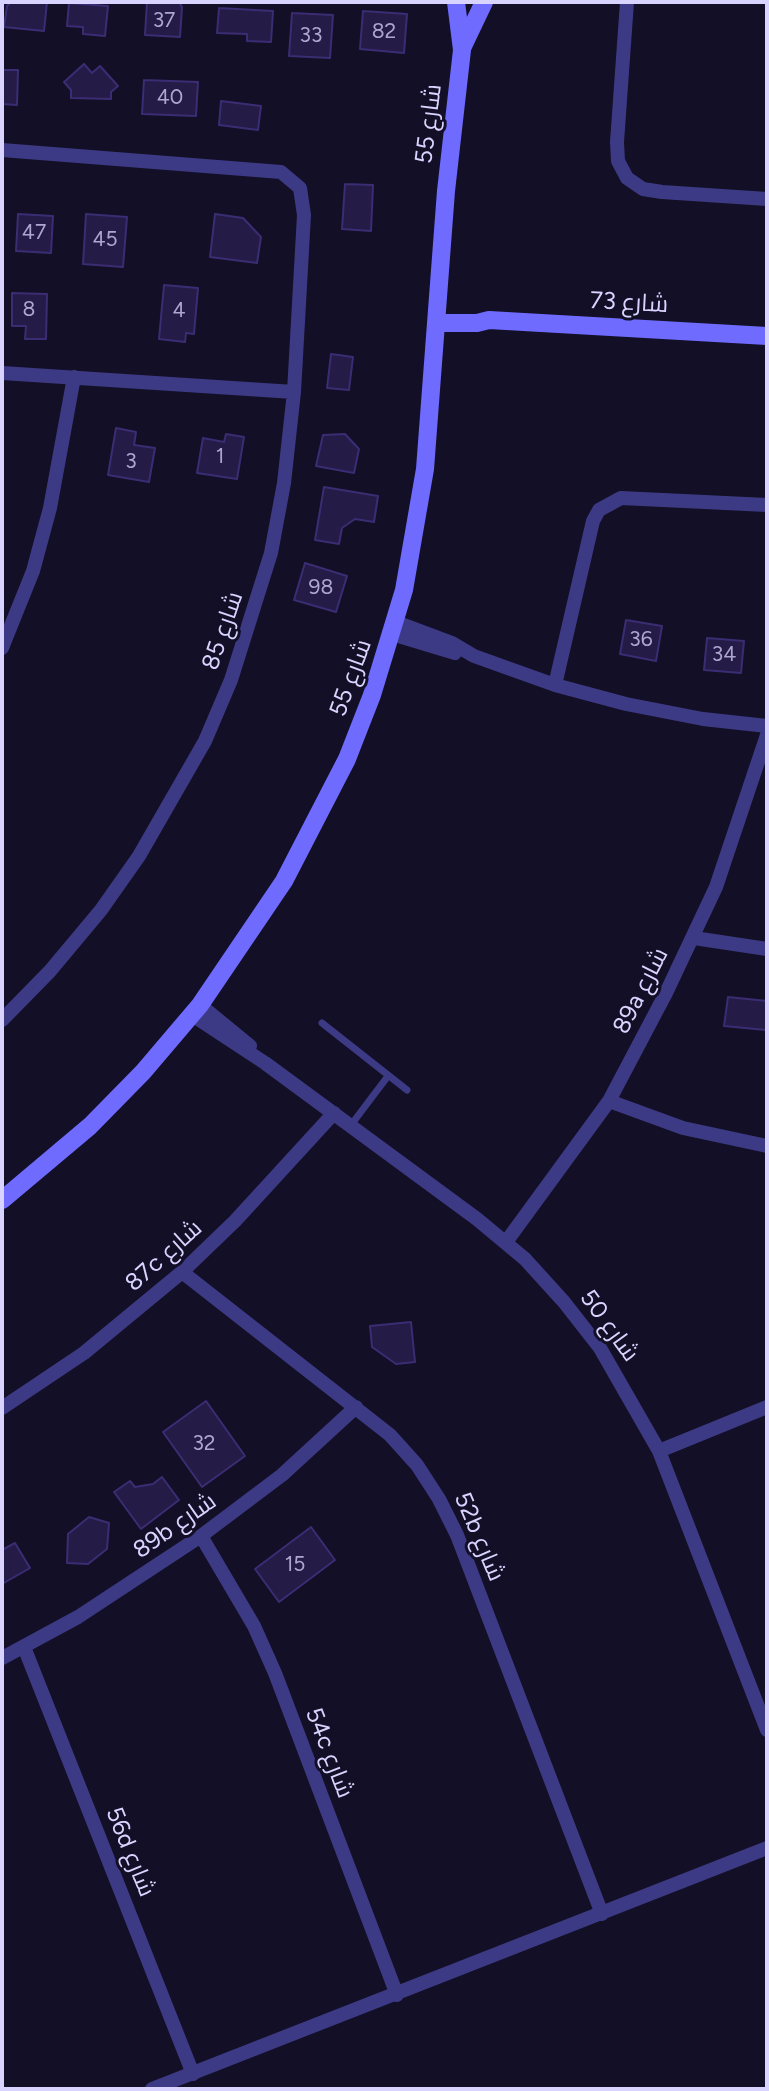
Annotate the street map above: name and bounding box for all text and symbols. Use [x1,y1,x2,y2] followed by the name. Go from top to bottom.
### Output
[153,8,175,34] house number: 37
[372,19,396,45] house number: 82
[300,23,322,49] house number: 33
[410,83,448,165] street label: شارع 55
[157,85,183,111] house number: 40
[22,220,46,246] house number: 47
[92,227,118,253] house number: 45
[589,287,669,319] street label: شارع 73
[23,297,35,323] house number: 8
[172,298,186,324] house number: 4
[216,444,224,470] house number: 1
[125,449,137,475] house number: 3
[309,575,333,601] house number: 98
[196,588,250,674] street label: شارع 85
[629,627,653,653] house number: 36
[324,635,378,721] street label: شارع 55
[712,642,736,668] house number: 34
[607,943,675,1039] street label: 89a شارع
[120,1214,208,1298] street label: 87c شارع
[573,1285,645,1367] street label: شارع 50
[192,1431,216,1457] house number: 32
[128,1487,222,1565] street label: 89b شارع
[447,1488,511,1586] street label: 52b شارع
[285,1552,305,1578] house number: 15
[299,1704,359,1802] street label: 54c شارع
[99,1803,161,1901] street label: 56d شارع

